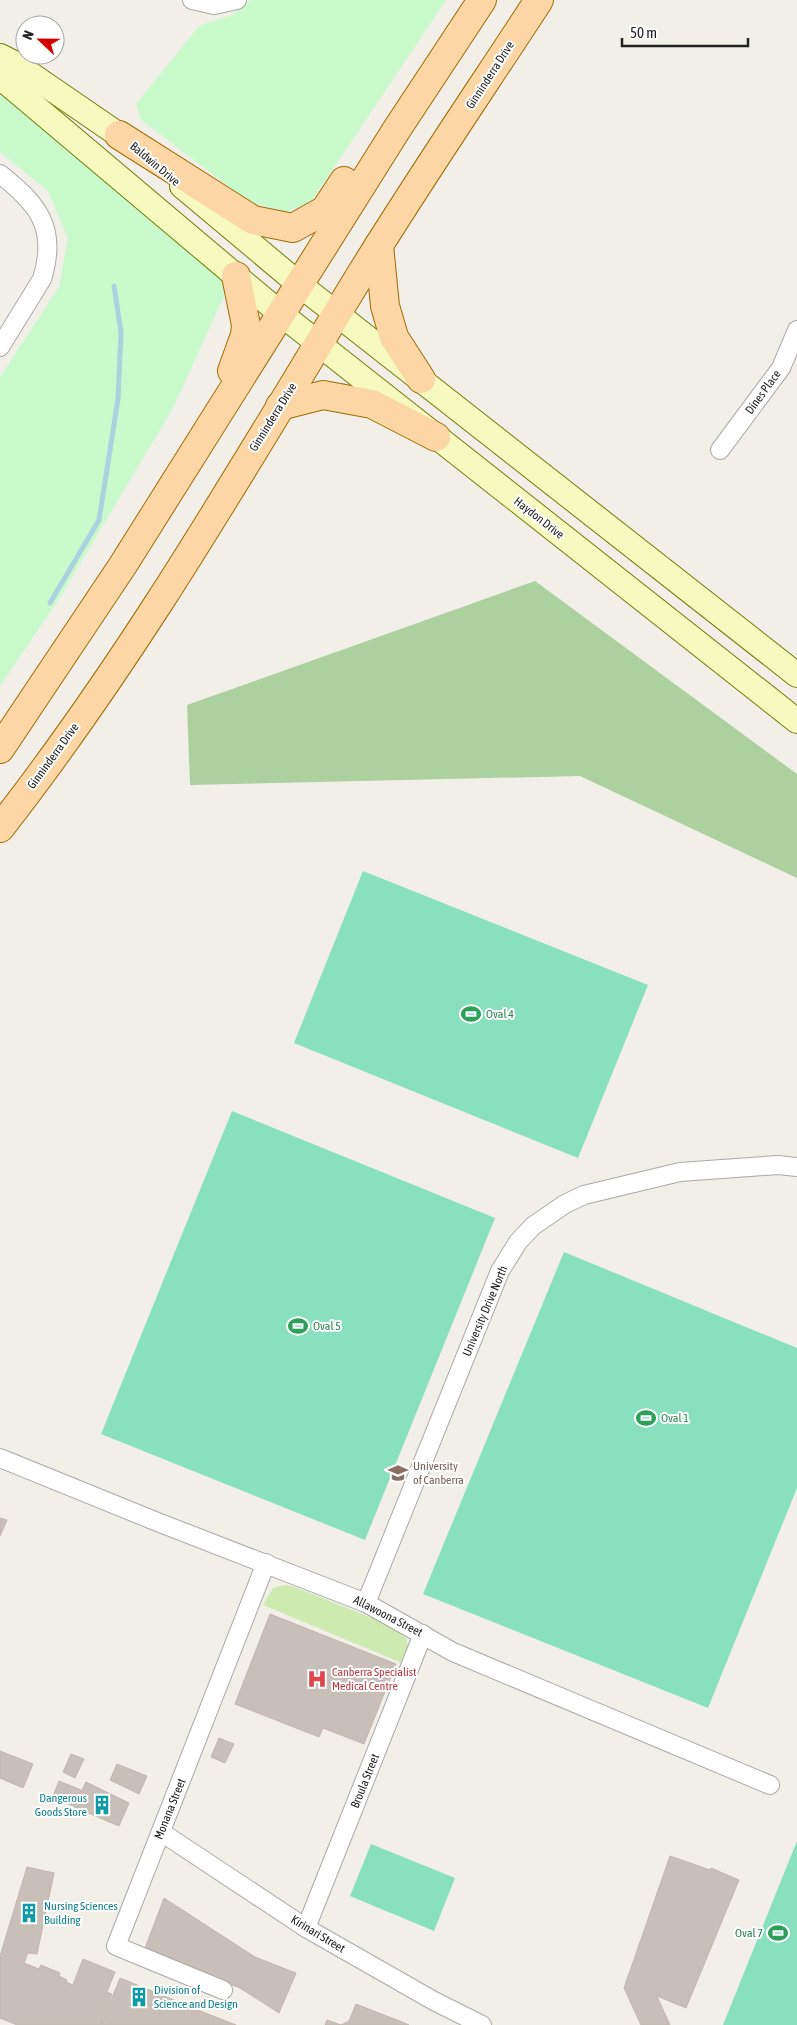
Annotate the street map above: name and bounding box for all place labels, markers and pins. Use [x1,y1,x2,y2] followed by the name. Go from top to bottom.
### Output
[460,1003,482,1025] sports icon: Oval 4
[486,1007,514,1021] place label: Oval 4
[287,1315,309,1337] sports icon: Oval 5
[313,1319,341,1333] place label: Oval 5
[635,1407,657,1429] sports icon: Oval 1
[661,1411,689,1425] place label: Oval 1
[413,1459,464,1487] place label: University of Canberra
[387,1462,409,1484] school or university icon: University of Canberra
[332,1665,417,1693] place label: Canberra Specialist Medical Centre
[306,1668,328,1690] hospital icon: Canberra Specialist Medical Centre
[35,1791,87,1819] place label: Dangerous Goods Store
[91,1794,113,1816] building icon: Dangerous Goods Store
[44,1899,118,1927] place label: Nursing Sciences Building
[18,1902,40,1924] building icon: Nursing Sciences Building
[767,1922,789,1944] sports icon: Oval 7
[735,1926,763,1940] place label: Oval 7
[154,1983,238,2011] place label: Division of Science and Design
[128,1986,150,2008] building icon: Division of Science and Design

